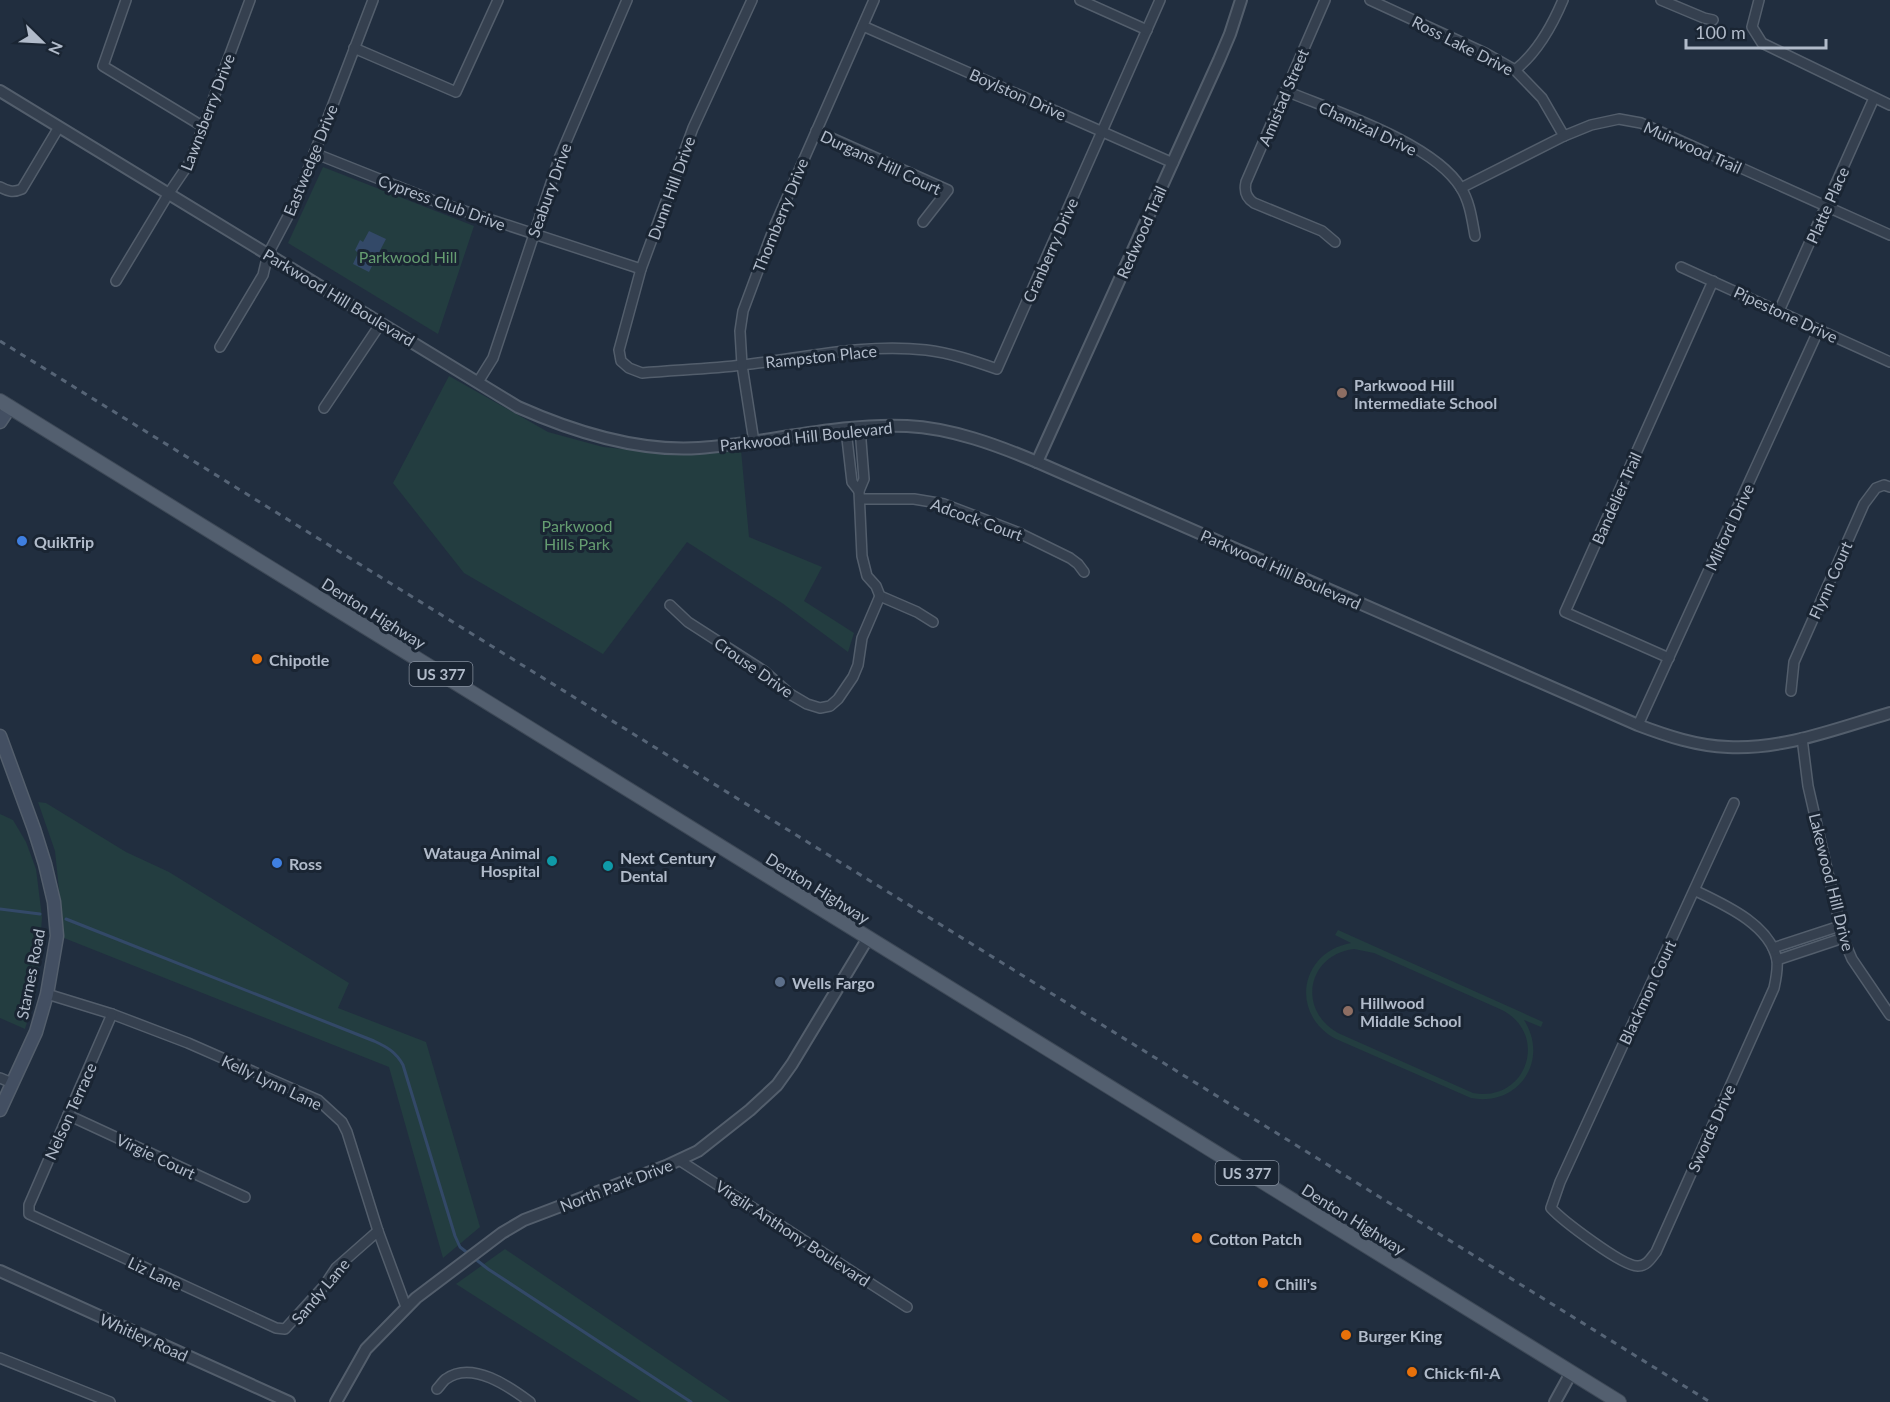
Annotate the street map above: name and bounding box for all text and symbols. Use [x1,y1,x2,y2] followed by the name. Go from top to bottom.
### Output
[1409,11,1517,79] street label: Ross Lake Drive
[12,12,72,72] north arrow
[1686,12,1826,50] scale bar
[1695,21,1746,43] text: 100 m
[45,39,67,58] text: N
[1254,45,1312,148] street label: Amistad Street
[176,51,238,173] street label: Lawnsberry Drive
[967,64,1069,124] street label: Boylston Drive
[1316,97,1420,159] street label: Chamizal Drive
[279,101,341,219] street label: Eastwedge Drive
[1641,117,1745,177] street label: Muirwood Trail
[818,126,944,198] street label: Durgans Hill Court
[643,134,699,242] street label: Dunn Hill Drive
[523,140,575,240] street label: Seabury Drive
[748,155,812,275] street label: Thornberry Drive
[1802,164,1852,246] street label: Platte Place
[376,170,508,234] street label: Cypress Club Drive
[1112,183,1170,281] street label: Redwood Trail
[1018,195,1082,305] street label: Cranberry Drive
[260,244,418,350] street label: Parkwood Hill Boulevard
[359,247,457,266] park label: Parkwood Hill
[1731,282,1841,346] street label: Pipestone Drive
[764,341,878,371] street label: Rampston Place
[1354,375,1497,412] place label: Parkwood Hill Intermediate School
[1335,386,1349,400] marker: Parkwood Hill Intermediate School
[719,417,893,455] street label: Parkwood Hill Boulevard
[1587,449,1645,547] street label: Bandelier Trail
[1701,481,1757,573] street label: Milford Drive
[929,494,1026,544] street label: Adcock Court
[542,516,612,553] park label: Parkwood Hills Park
[1198,525,1364,613] street label: Parkwood Hill Boulevard
[34,532,94,551] place label: QuikTrip
[15,534,29,548] marker: QuikTrip
[1804,538,1856,622] street label: Flynn Court
[319,573,430,653] street label: Denton Highway
[711,633,797,701] street label: Crouse Drive
[269,650,330,669] place label: Chipotle
[250,652,264,666] marker: Chipotle
[410,662,472,686] road number: US 377
[1806,811,1858,953] street label: Lakewood Hill Drive
[423,843,540,880] place label: Watauga Animal Hospital
[620,848,717,885] place label: Next Century Dental
[763,848,874,928] street label: Denton Highway
[289,854,322,873] place label: Ross
[545,854,559,868] marker: Watauga Animal Hospital
[270,856,284,870] marker: Ross
[601,859,615,873] marker: Next Century Dental
[12,927,48,1021] street label: Starnes Road
[1615,937,1680,1047] street label: Blackmon Court
[792,973,875,992] place label: Wells Fargo
[773,975,787,989] marker: Wells Fargo
[1360,993,1462,1030] place label: Hillwood Middle School
[1341,1004,1355,1018] marker: Hillwood Middle School
[219,1050,325,1114] street label: Kelly Lynn Lane
[40,1060,100,1162] street label: Nelson Terrace
[1683,1081,1739,1175] street label: Swords Drive
[113,1129,199,1183] street label: Virgie Court
[557,1155,675,1215] street label: North Park Drive
[1216,1161,1278,1185] road number: US 377
[712,1176,874,1290] street label: Virgilr Anthony Boulevard
[1299,1179,1410,1259] street label: Denton Highway
[1209,1229,1302,1248] place label: Cotton Patch
[1190,1231,1204,1245] marker: Cotton Patch
[125,1252,185,1294] street label: Liz Lane
[287,1254,353,1328] street label: Sandy Lane
[1275,1274,1317,1293] place label: Chili's
[1256,1276,1270,1290] marker: Chili's
[97,1309,191,1365] street label: Whitley Road
[1358,1326,1443,1345] place label: Burger King
[1339,1328,1353,1342] marker: Burger King
[1424,1363,1501,1382] place label: Chick-fil-A
[1405,1365,1419,1379] marker: Chick-fil-A

